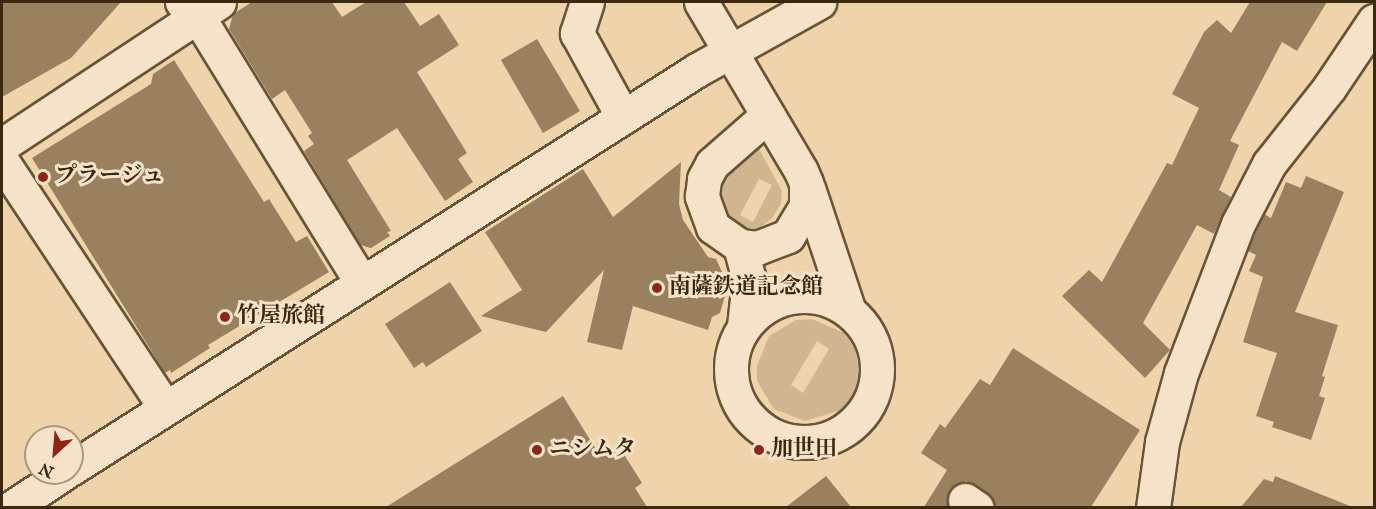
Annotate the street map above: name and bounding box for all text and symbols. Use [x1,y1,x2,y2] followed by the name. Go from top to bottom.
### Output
[55,164,165,190] place label: プラージュ
[36,170,50,184] marker: プラージュ
[669,275,823,301] place label: 南薩鉄道記念館
[650,281,664,295] marker: 南薩鉄道記念館
[237,304,325,330] place label: 竹屋旅館
[218,310,232,324] marker: 竹屋旅館
[24,425,84,485] north arrow
[549,437,637,463] place label: ニシムタ
[771,437,837,463] place label: 加世田
[530,443,544,457] marker: ニシムタ
[752,443,766,457] marker: 加世田
[36,457,58,481] text: N

